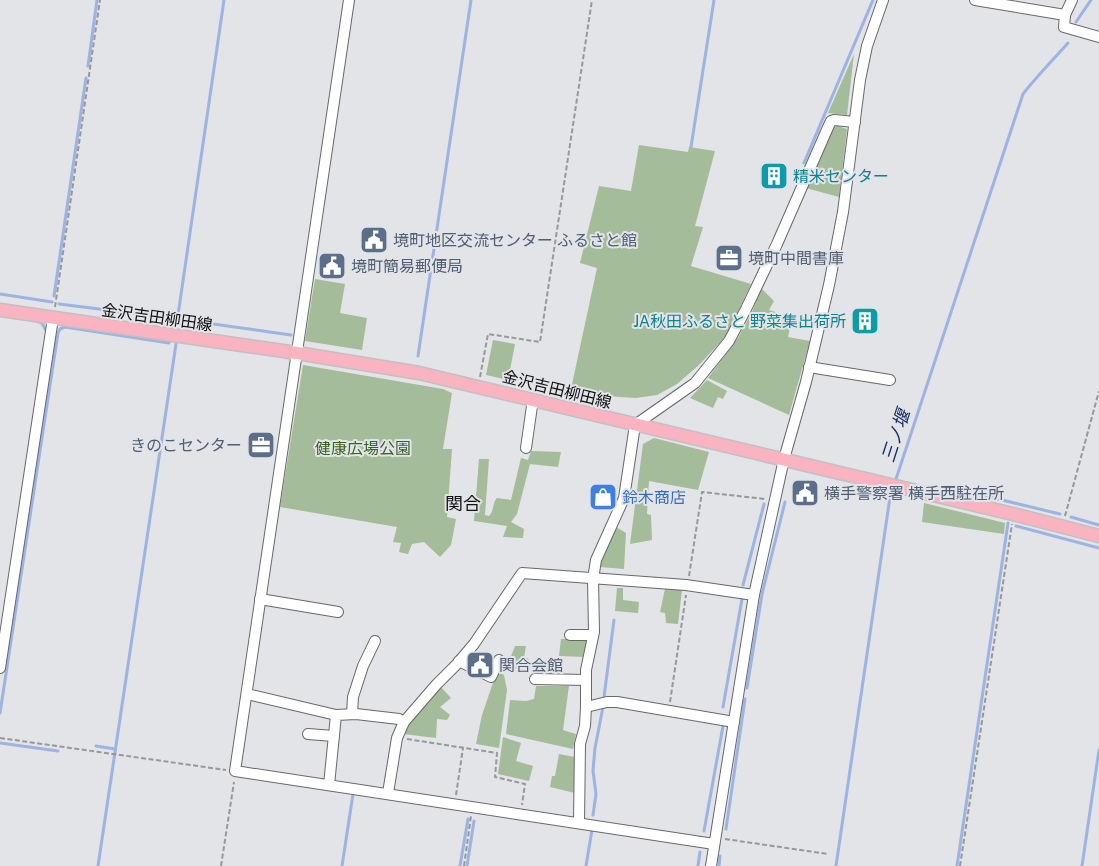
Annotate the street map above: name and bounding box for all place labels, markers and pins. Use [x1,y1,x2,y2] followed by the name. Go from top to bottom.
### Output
[759,161,789,191] building icon: 精米センター
[793,167,889,186] place label: 精米センター
[359,225,389,255] public building icon: 境町地区交流センター ふるさと館
[393,231,637,250] place label: 境町地区交流センター ふるさと館
[714,243,744,273] office icon: 境町中間書庫
[748,249,844,268] place label: 境町中間書庫
[317,251,347,281] public building icon: 境町簡易郵便局
[351,257,463,276] place label: 境町簡易郵便局
[850,306,880,336] building icon: JA秋田ふるさと 野菜集出荷所
[633,312,846,331] place label: JA秋田ふるさと 野菜集出荷所
[246,430,276,460] office icon: きのこセンター
[130,436,242,455] place label: きのこセンター
[790,478,820,508] public building icon: 横手警察署 横手西駐在所
[588,482,618,512] shop icon: 鈴木商店
[824,484,1004,503] place label: 横手警察署 横手西駐在所
[622,488,686,507] place label: 鈴木商店
[465,650,495,680] public building icon: 関合会館
[499,656,563,675] place label: 関合会館

